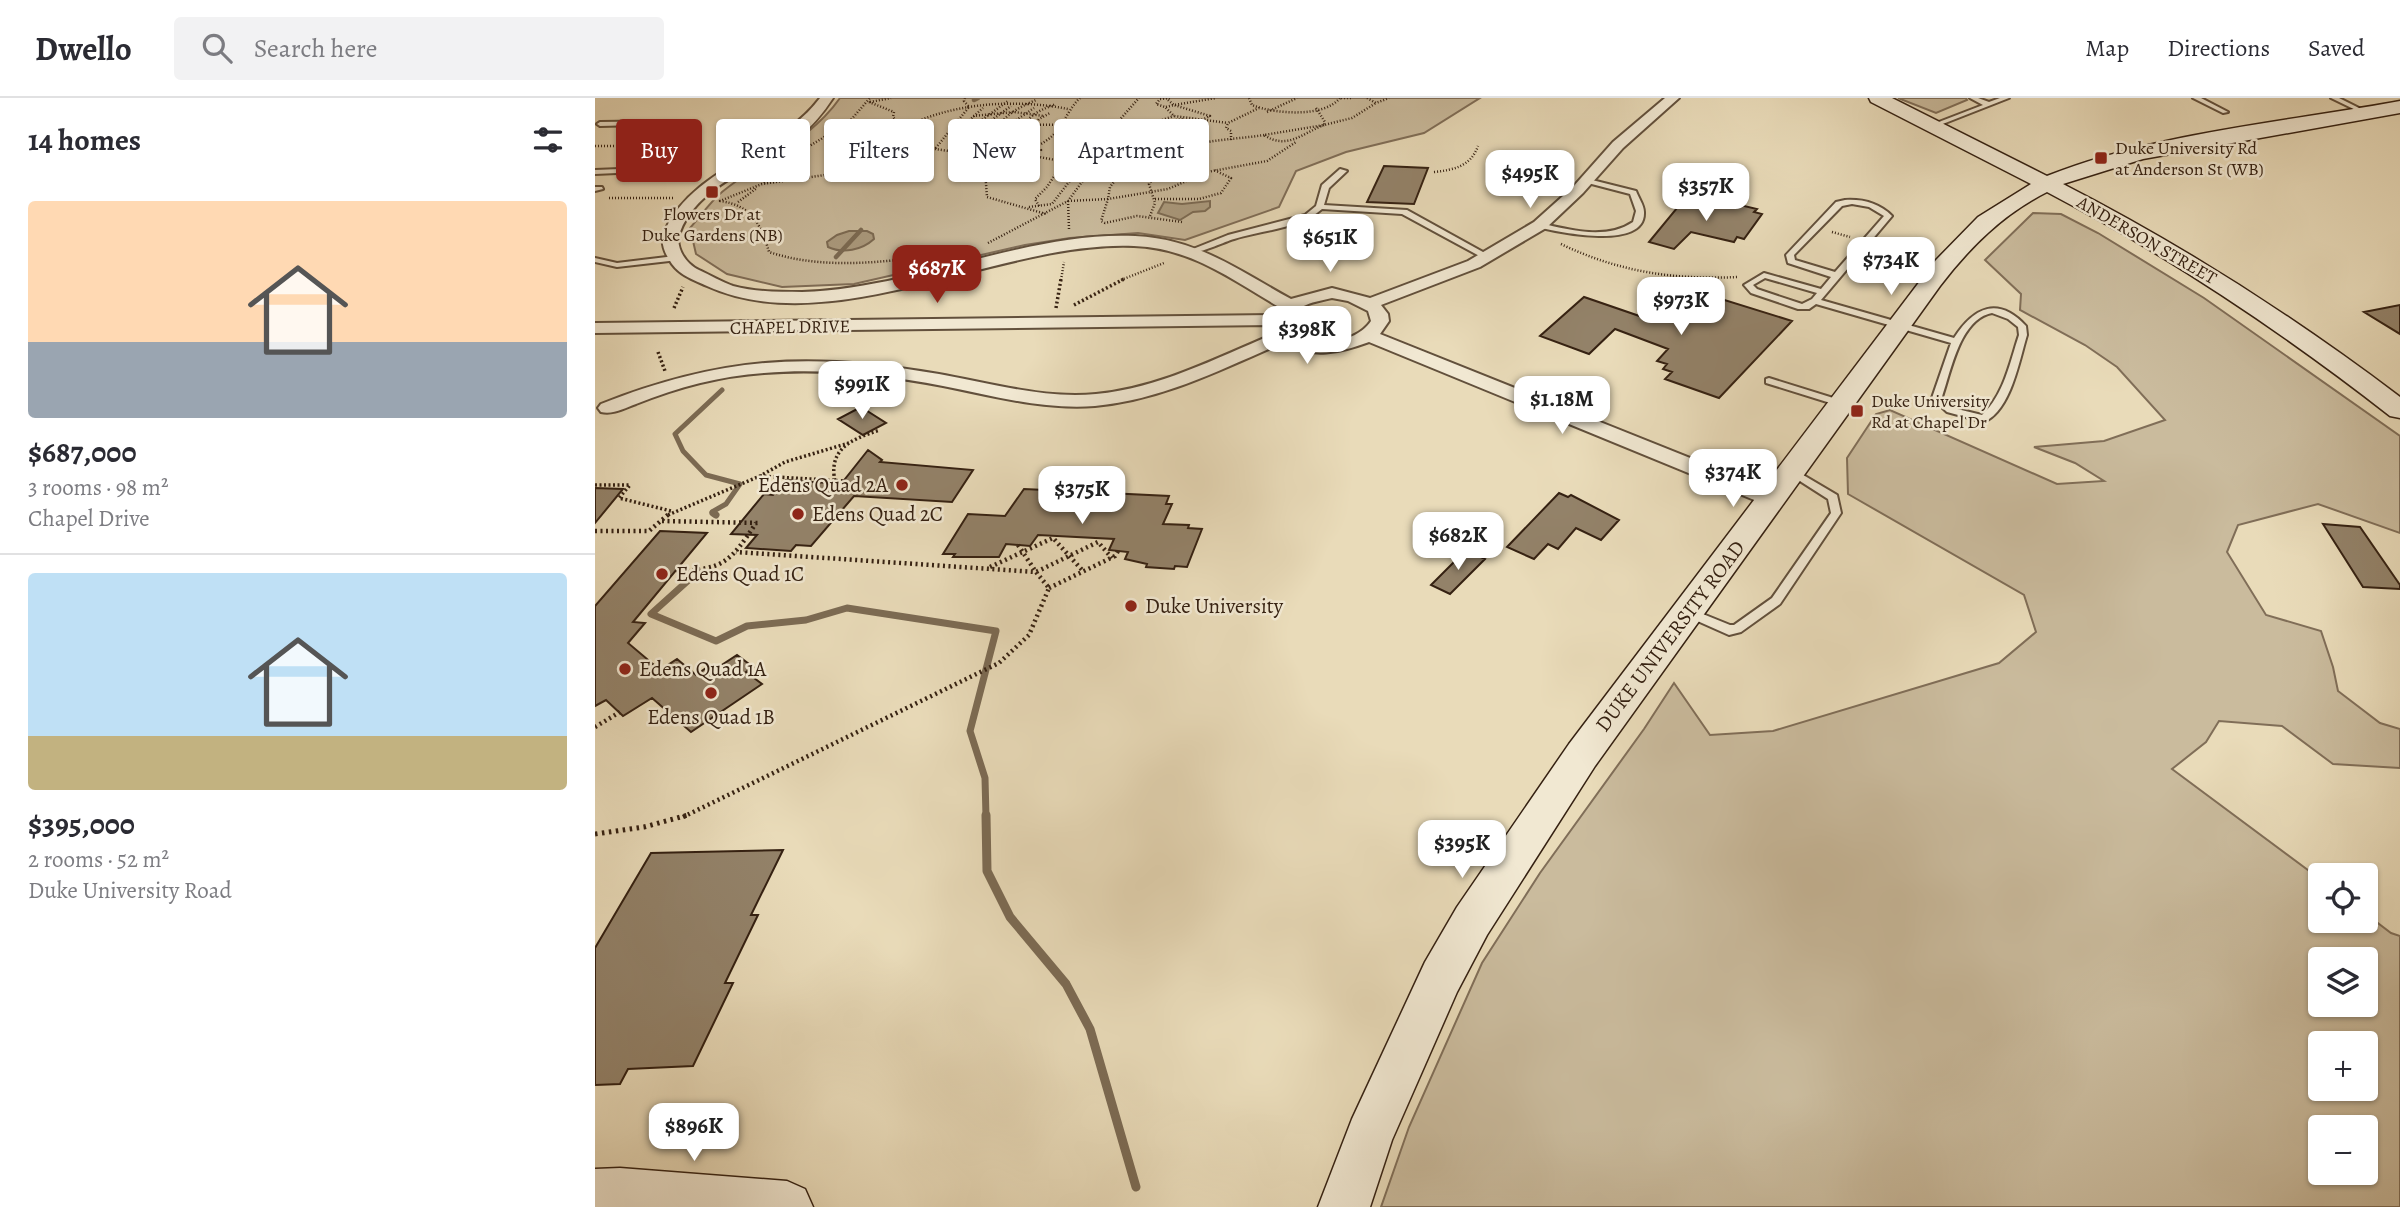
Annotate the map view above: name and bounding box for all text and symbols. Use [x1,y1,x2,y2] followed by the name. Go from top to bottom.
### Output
[174,17,664,80] search box
[35,26,132,71] text: Dwello
[198,29,236,67] icon: search
[254,31,377,66] text: Search here
[2085,32,2129,64] text: Map
[2167,32,2270,64] text: Directions
[2308,32,2365,64] text: Saved
[616,119,702,182] chip: Buy
[716,119,810,182] chip: Rent
[824,119,934,182] chip: Filters
[948,119,1040,182] chip: New
[1054,119,1209,182] chip: Apartment
[28,120,141,160] text: 14 homes
[529,121,567,159] icon: filters
[2115,136,2264,181] place label: Duke University Rd at Anderson St (WB)
[1481,150,1579,210] pin: $495K
[2093,150,2109,166] marker: Duke University Rd at Anderson St (WB)
[1501,157,1559,188] text: $495K
[1657,164,1755,223] pin: $357K
[1678,170,1734,201] text: $357K
[704,184,720,200] marker: Flowers Dr at Duke Gardens (NB)
[2072,190,2221,290] street label: ANDERSON STREET
[641,202,783,247] place label: Flowers Dr at Duke Gardens (NB)
[1281,214,1379,274] pin: $651K
[1303,221,1357,252] text: $651K
[1842,238,1940,297] pin: $734K
[1863,244,1919,275] text: $734K
[888,246,986,305] pin: $687K
[235,247,361,373] icon: home
[908,252,966,283] text: $687K
[1632,278,1730,337] pin: $973K
[1653,284,1709,315] text: $973K
[1258,306,1356,366] pin: $398K
[1278,313,1336,344] text: $398K
[730,314,850,340] street label: CHAPEL DRIVE
[813,362,911,421] pin: $991K
[834,368,890,399] text: $991K
[1505,376,1619,436] pin: $1.18M
[1530,383,1594,414] text: $1.18M
[1871,389,1990,434] place label: Duke University Rd at Chapel Dr
[1849,403,1865,419] marker: Duke University Rd at Chapel Dr
[28,432,137,472] text: $687,000
[1684,450,1782,509] pin: $374K
[1705,456,1761,487] text: $374K
[1033,466,1131,526] pin: $375K
[758,471,889,499] place label: Edens Quad 2A
[28,472,169,503] text: 3 rooms · 98 m²
[1054,473,1110,504] text: $375K
[894,477,910,493] marker: Edens Quad 2A
[812,500,943,528] place label: Edens Quad 2C
[28,503,150,534] text: Chapel Drive
[790,506,806,522] marker: Edens Quad 2C
[1409,512,1507,572] pin: $682K
[1429,519,1487,550] text: $682K
[1589,535,1751,737] street label: DUKE UNIVERSITY ROAD
[676,560,804,588] place label: Edens Quad 1C
[654,566,670,582] marker: Edens Quad 1C
[1145,592,1284,620] place label: Duke University
[1123,598,1139,614] marker: Duke University
[235,619,361,745] icon: home
[639,655,767,683] place label: Edens Quad 1A
[617,661,633,677] marker: Edens Quad 1A
[703,685,719,701] marker: Edens Quad 1B
[647,703,775,731] place label: Edens Quad 1B
[28,804,135,844] text: $395,000
[1413,820,1511,880] pin: $395K
[1434,827,1490,858] text: $395K
[28,844,169,875] text: 2 rooms · 52 m²
[2308,863,2378,1185] map controls
[2308,863,2378,933] button: locate
[28,875,232,906] text: Duke University Road
[2308,947,2378,1017] button: layers
[2308,1031,2378,1101] button: +
[645,1104,743,1163] pin: $896K
[665,1110,723,1141] text: $896K
[2308,1115,2378,1185] button: −

